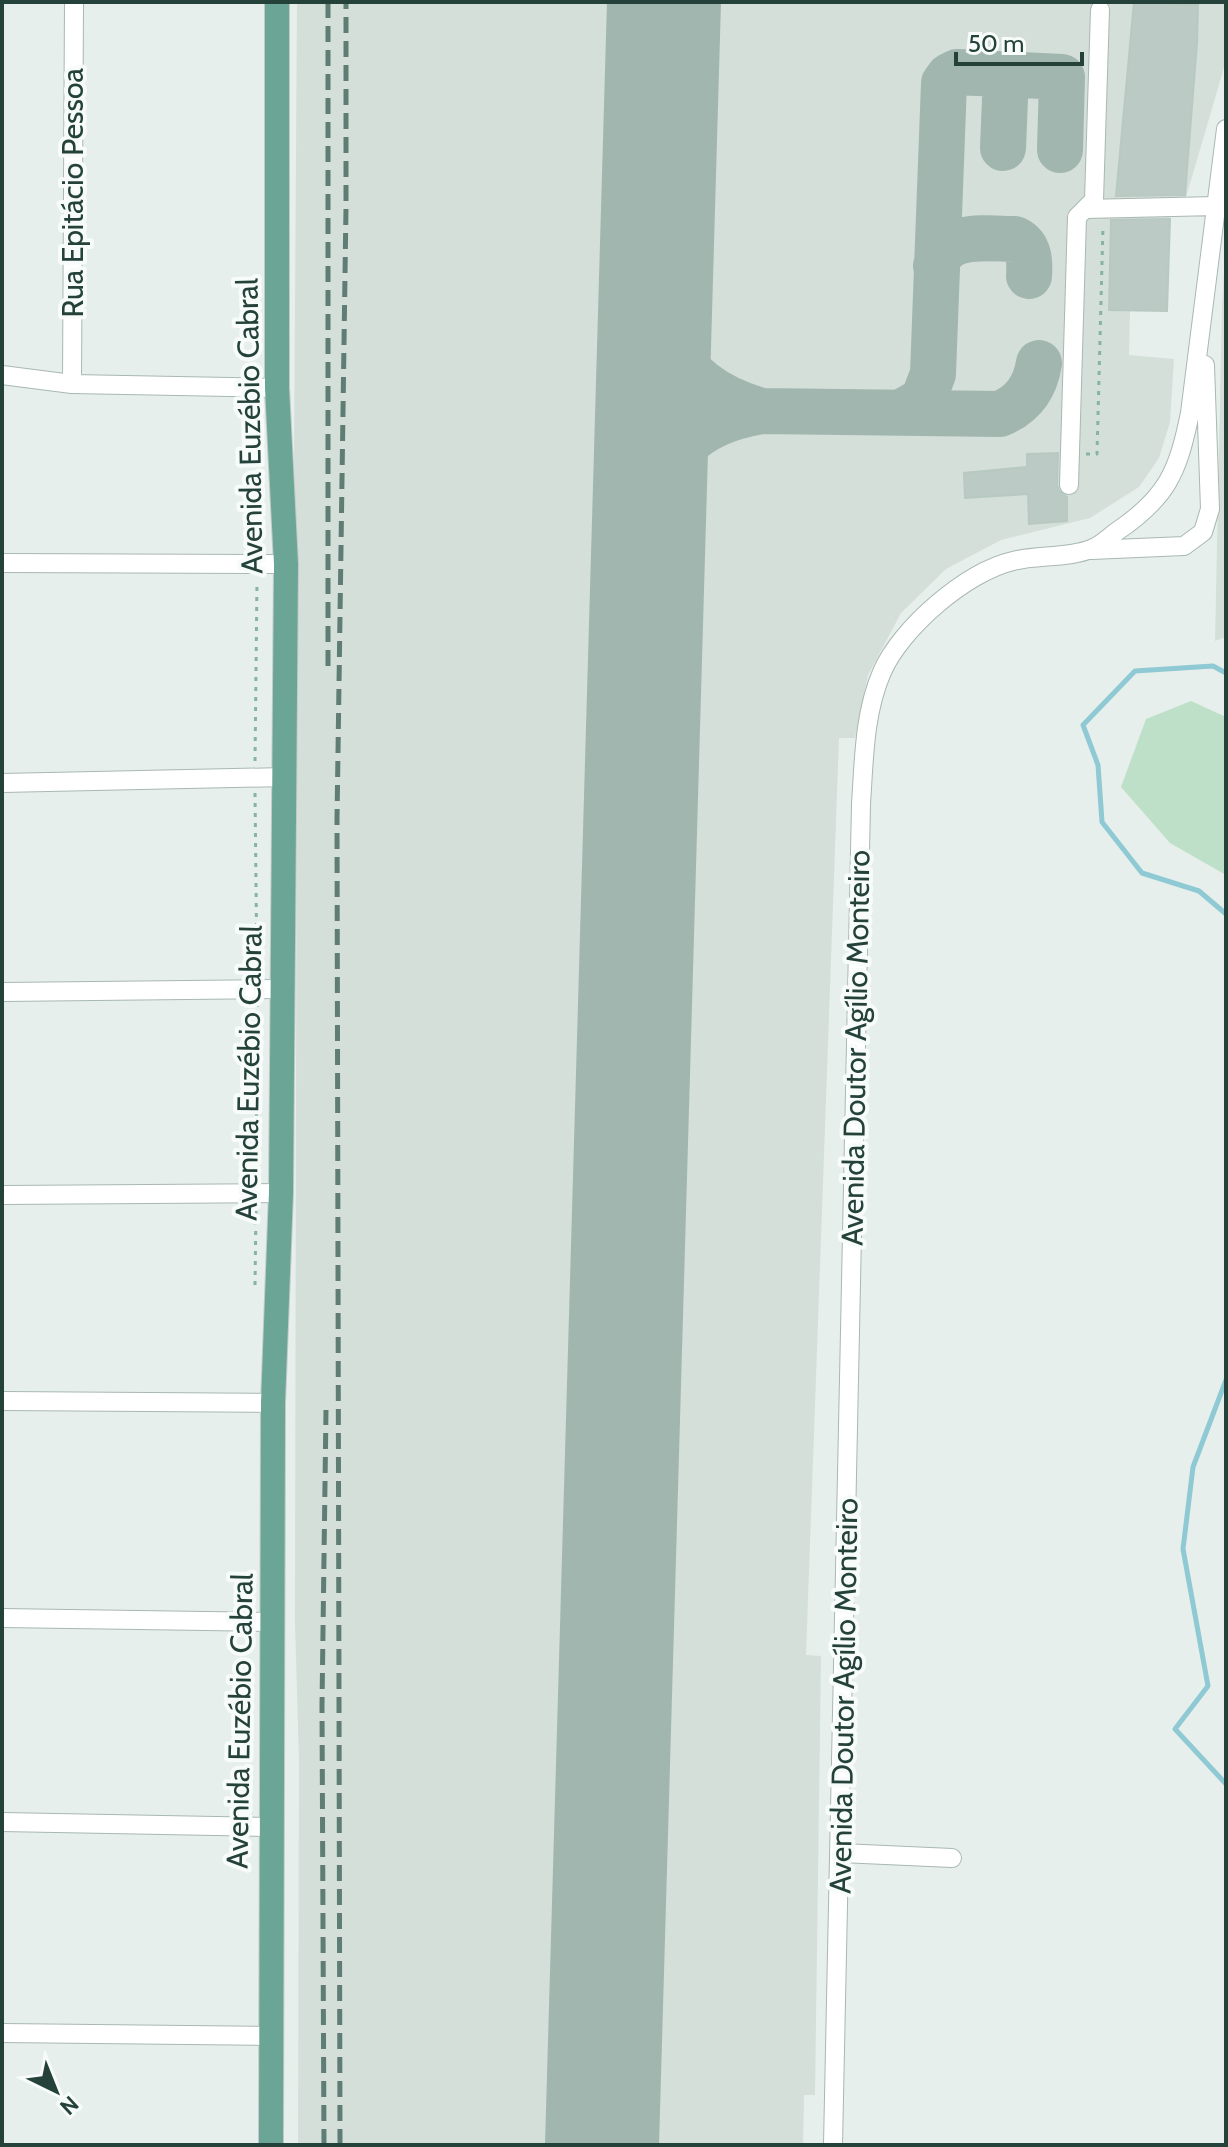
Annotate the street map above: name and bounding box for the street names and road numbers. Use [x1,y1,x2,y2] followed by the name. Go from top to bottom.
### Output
[54,68,91,318] street label: Rua Epitácio Pessoa
[228,278,271,574] street label: Avenida Euzébio Cabral
[834,850,877,1246] street label: Avenida Doutor Agílio Monteiro
[227,925,270,1221] street label: Avenida Euzébio Cabral
[822,1498,865,1894] street label: Avenida Doutor Agílio Monteiro
[218,1573,261,1869] street label: Avenida Euzébio Cabral

